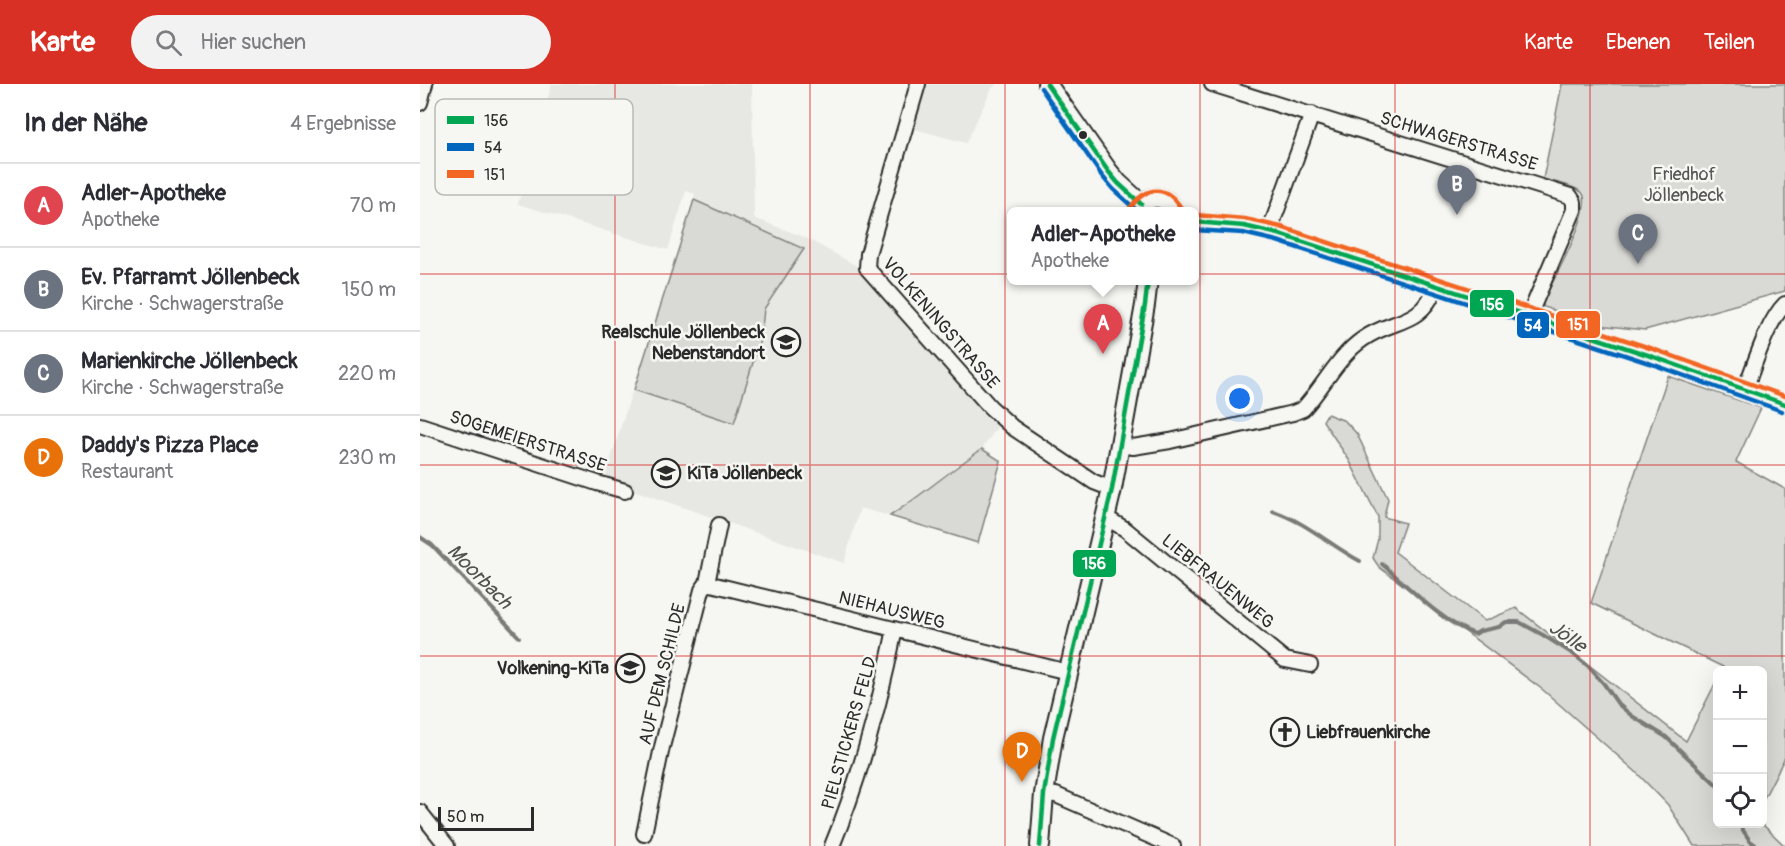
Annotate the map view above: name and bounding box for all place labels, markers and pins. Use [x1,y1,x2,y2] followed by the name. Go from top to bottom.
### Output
[1077,129,1089,141] unlabelled marker
[1438,166,1476,215] pin: B
[1618,214,1658,264] pin: C
[1084,304,1122,354] pin: A
[601,321,766,365] place label: Realschule Jöllenbeck Nebenstandort
[770,326,802,358] school or university icon: Realschule Jöllenbeck Nebenstandort
[650,457,682,489] school or university icon: KiTa Jöllenbeck
[687,462,803,485] place label: KiTa Jöllenbeck
[614,652,646,684] school or university icon: Volkening-KiTa
[497,657,610,680] place label: Volkening-KiTa
[1269,716,1301,748] church icon: Liebfrauenkirche
[1306,721,1431,744] place label: Liebfrauenkirche
[1002,732,1042,782] pin: D

